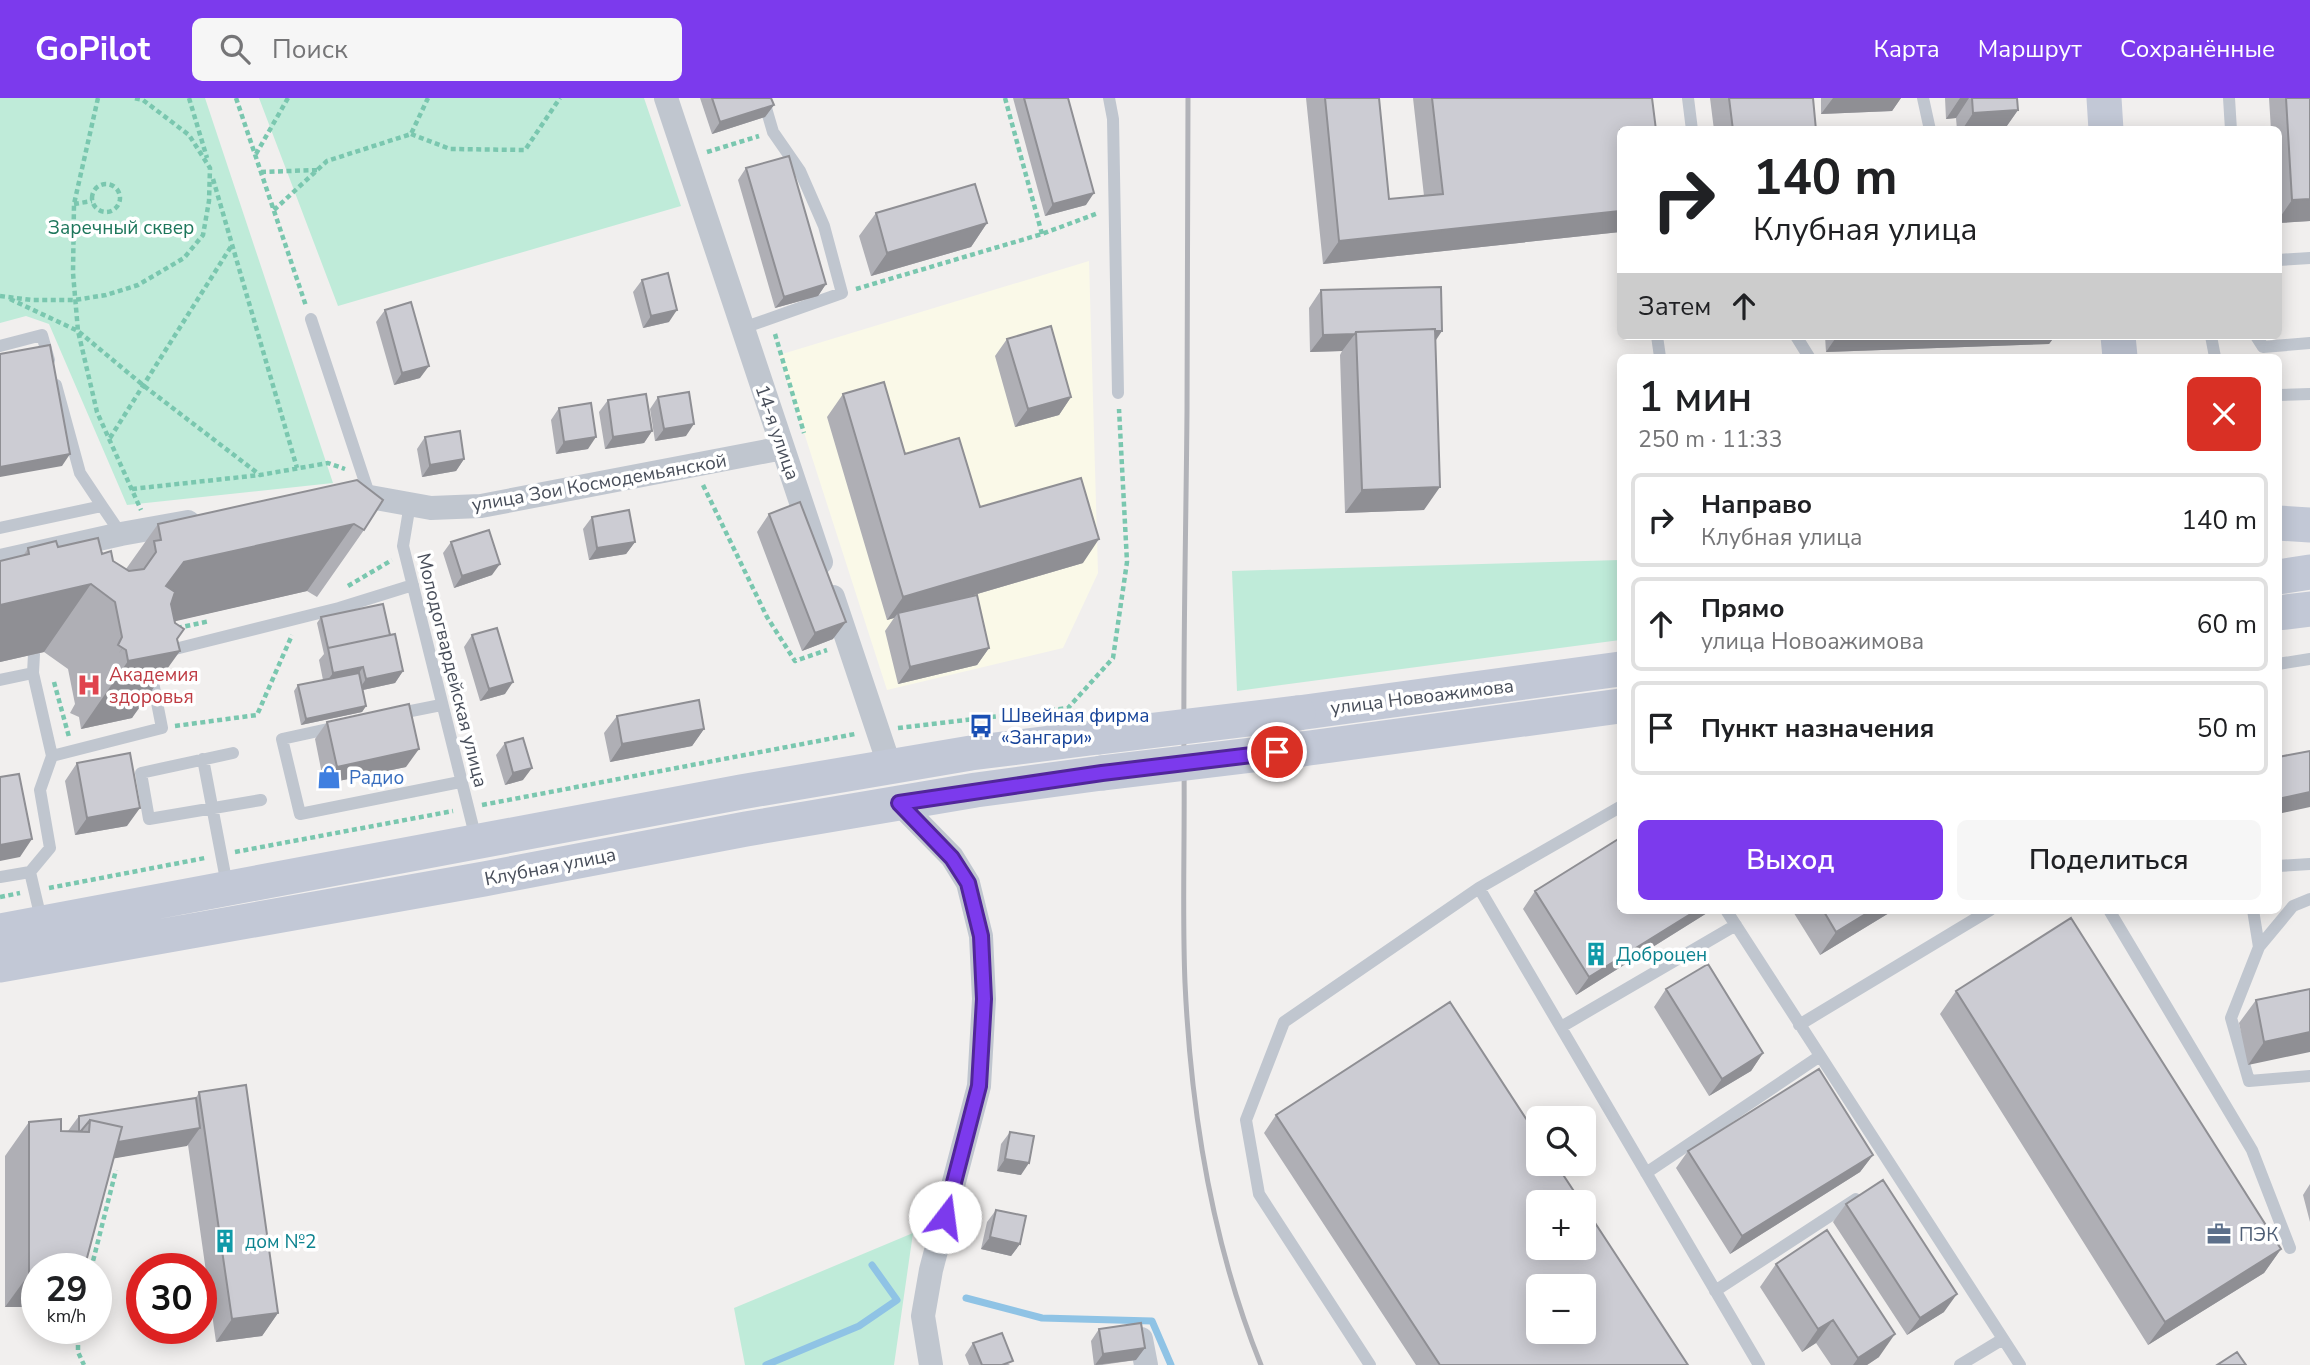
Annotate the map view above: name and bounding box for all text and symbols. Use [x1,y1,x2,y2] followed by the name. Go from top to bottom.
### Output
[192,18,682,81] search box
[35,27,150,72] text: GoPilot
[216,30,254,68] icon: search
[272,32,348,67] text: Поиск
[1874,33,1940,65] text: Карта
[1978,33,2082,65] text: Маршрут
[2120,33,2275,65] text: Сохранённые
[1753,144,1897,211] text: 140 m
[1638,154,1729,245] icon: right
[1753,208,1978,251] text: Клубная улица
[48,215,194,241] park label: Заречный сквер
[1725,287,1763,325] icon: ahead
[1638,289,1711,324] text: Затем
[1638,369,1752,426] text: 1 мин
[2187,377,2261,451] button: close
[749,381,805,483] street label: 14-я улица
[1638,424,1783,455] text: 250 m · 11:33
[470,448,729,518] street label: улица Зои Космодемьянской
[1701,487,1812,522] text: Направо
[1642,501,1680,539] icon: right
[2181,503,2257,538] text: 140 m
[1701,522,1862,553] text: Клубная улица
[410,550,494,790] street label: Молодогвардейская улица
[1701,591,1785,626] text: Прямо
[1642,605,1680,643] icon: ahead
[2197,607,2257,642] text: 60 m
[1701,626,1924,657] text: улица Новоажимова
[109,662,199,710] place label: Академия здоровья
[75,671,103,699] hospital icon: Академия здоровья
[1329,673,1515,721] street label: улица Новоажимова
[1001,703,1150,751] place label: Швейная фирма «Зангари»
[1642,709,1680,747] icon: arrive
[1701,711,1934,746] text: Пункт назначения
[2197,711,2257,746] text: 50 m
[967,712,995,740] bus stop icon: Швейная фирма «Зангари»
[1247,722,1307,782] pin
[1258,733,1296,771] icon: arrive
[315,763,343,791] shop icon: Радио
[349,765,404,791] place label: Радио
[1638,820,1943,900] button: Выход
[1957,820,2261,900] button: Поделиться
[482,842,618,892] street label: Клубная улица
[1582,940,1610,968] building icon: Доброцен
[1616,942,1707,968] place label: Доброцен
[1526,1106,1596,1344] map controls
[1526,1106,1596,1176] button: search
[908,1180,982,1254] position arrow
[1526,1190,1596,1260] button: +
[2205,1220,2233,1248] office icon: ПЭК
[2239,1222,2278,1248] place label: ПЭК
[211,1227,239,1255] building icon: дом №2
[245,1229,316,1255] place label: дом №2
[126,1253,217,1344] speed limit sign: 30
[45,1266,88,1313] text: 29
[1526,1274,1596,1344] button: −
[47,1304,86,1328] text: km/h

